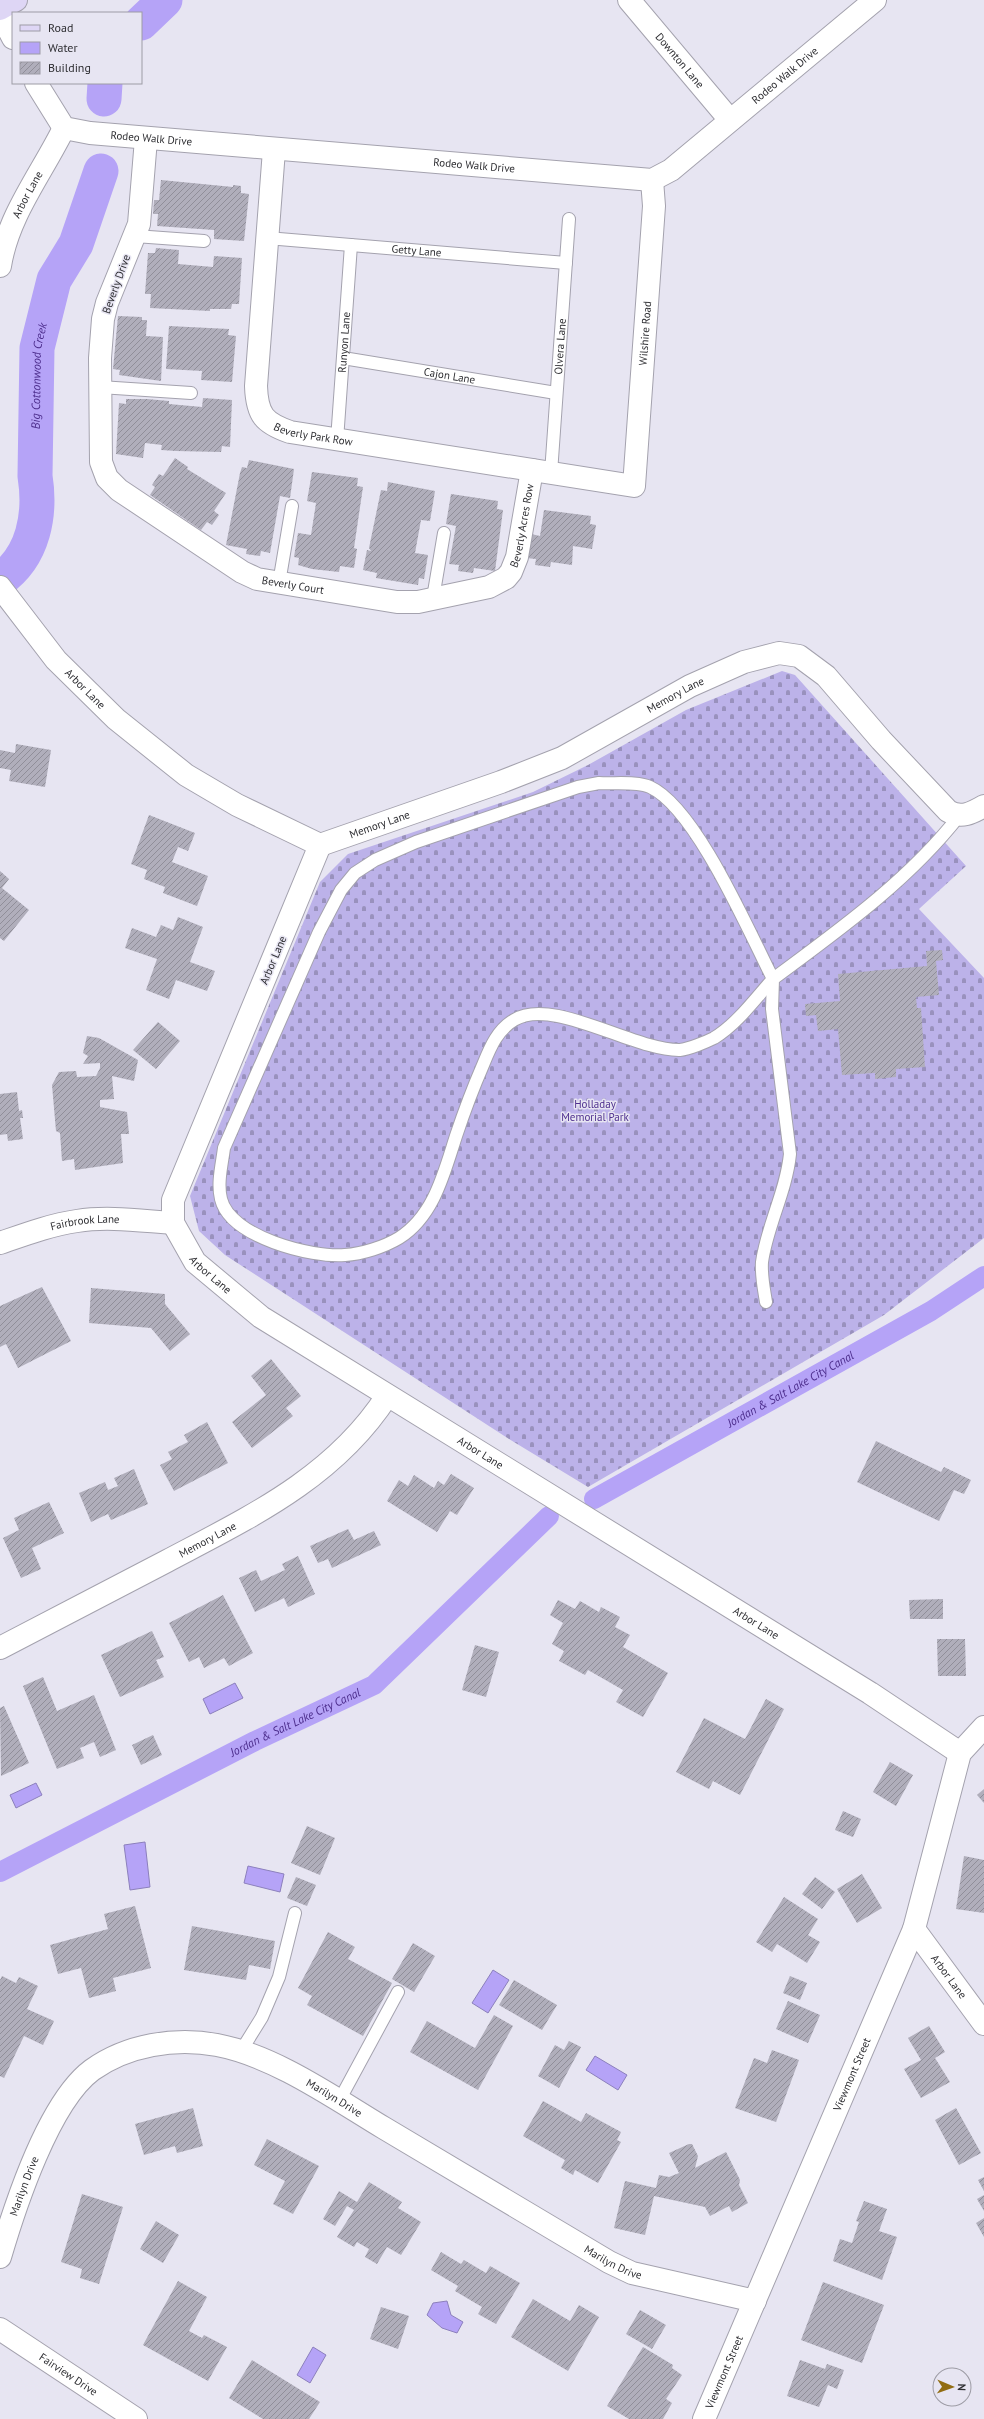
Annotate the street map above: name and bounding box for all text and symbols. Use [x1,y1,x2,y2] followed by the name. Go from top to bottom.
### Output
[12,12,142,84] legend
[48,20,73,35] text: Road
[653,30,707,91] street label: Downton Lane
[48,40,78,55] text: Water
[749,43,821,107] street label: Rodeo Walk Drive
[48,60,91,75] text: Building
[110,128,193,149] street label: Rodeo Walk Drive
[433,155,516,176] street label: Rodeo Walk Drive
[9,168,46,220] street label: Arbor Lane
[391,241,442,260] street label: Getty Lane
[99,252,133,315] street label: Beverly Drive
[636,300,654,366] street label: Wilshire Road
[335,311,353,373] street label: Runyon Lane
[551,317,569,375] street label: Olvera Lane
[28,320,50,429] water label: Big Cottonwood Creek
[423,364,477,387] street label: Cajon Lane
[271,419,354,449] street label: Beverly Park Row
[507,483,537,570] street label: Beverly Acres Row
[261,573,325,597] street label: Beverly Court
[62,666,109,712] street label: Arbor Lane
[644,674,706,716] street label: Memory Lane
[347,807,412,841] street label: Memory Lane
[257,933,290,986] street label: Arbor Lane
[561,1097,630,1124] park label: Holladay Memorial Park
[49,1212,120,1233] street label: Fairbrook Lane
[186,1254,235,1297] street label: Arbor Lane
[723,1347,857,1431] water label: Jordan & Salt Lake City Canal
[455,1433,506,1472] street label: Arbor Lane
[176,1518,239,1561] street label: Memory Lane
[731,1603,782,1642] street label: Arbor Lane
[226,1684,364,1760] water label: Jordan & Salt Lake City Canal
[928,1952,970,2002] street label: Arbor Lane
[829,2035,874,2114] street label: Viewmont Street
[304,2075,365,2120] street label: Marilyn Drive
[6,2154,42,2218] street label: Marilyn Drive
[582,2242,644,2282] street label: Marilyn Drive
[702,2333,746,2412] street label: Viewmont Street
[37,2350,101,2399] street label: Fairview Drive
[932,2367,972,2407] north arrow
[955,2383,969,2391] text: N

